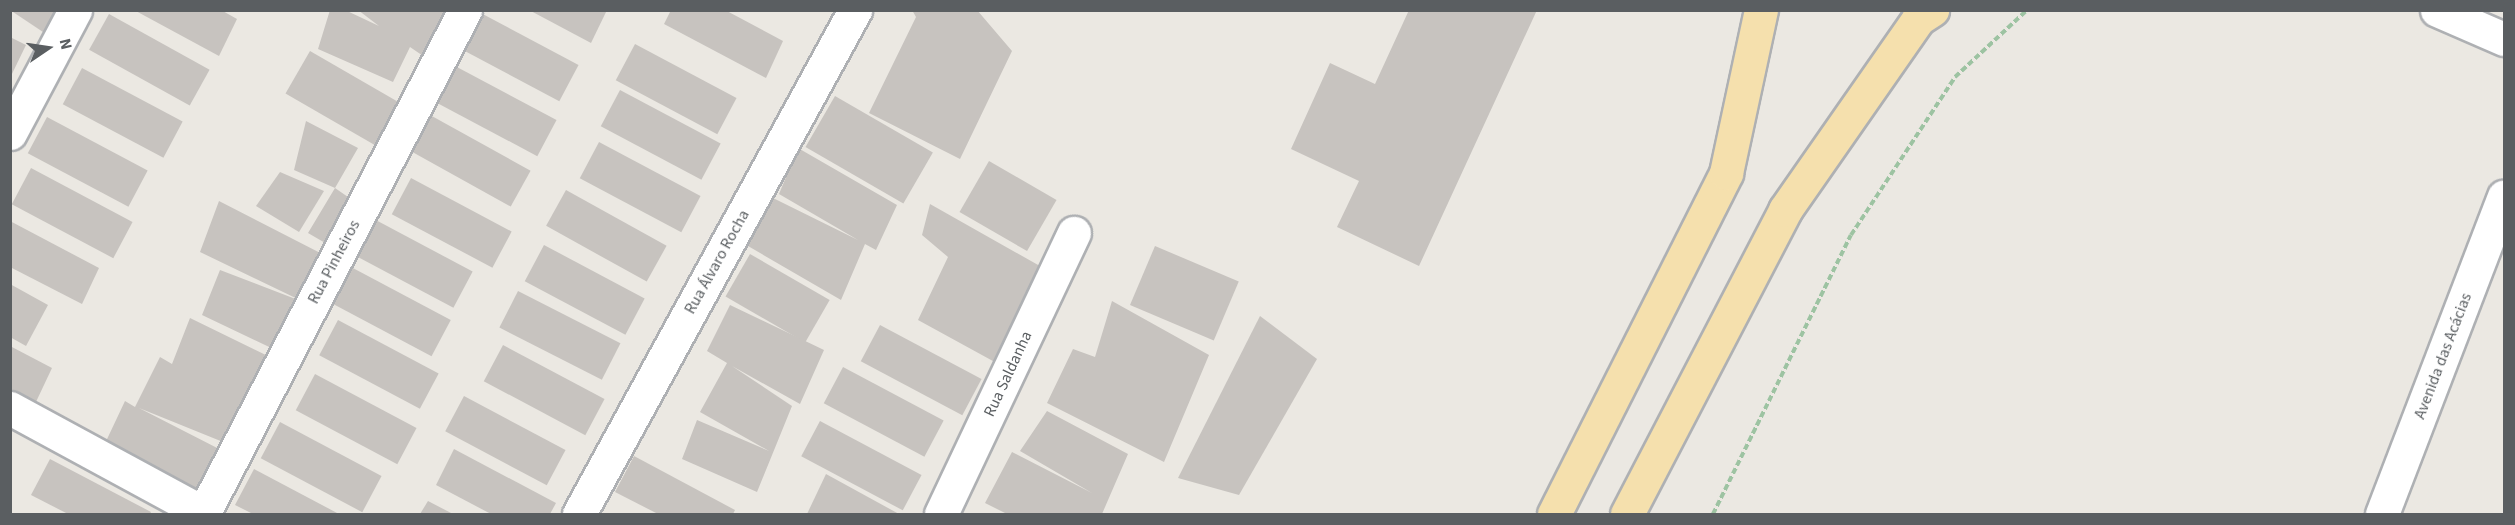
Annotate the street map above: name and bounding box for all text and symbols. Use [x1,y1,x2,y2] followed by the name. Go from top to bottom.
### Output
[18,18,78,78] north arrow
[54,36,77,52] text: N
[680,207,754,317] street label: Rua Álvaro Rocha
[304,217,364,307] street label: Rua Pinheiros
[2410,290,2476,422] street label: Avenida das Acácias
[980,328,1036,420] street label: Rua Saldanha

